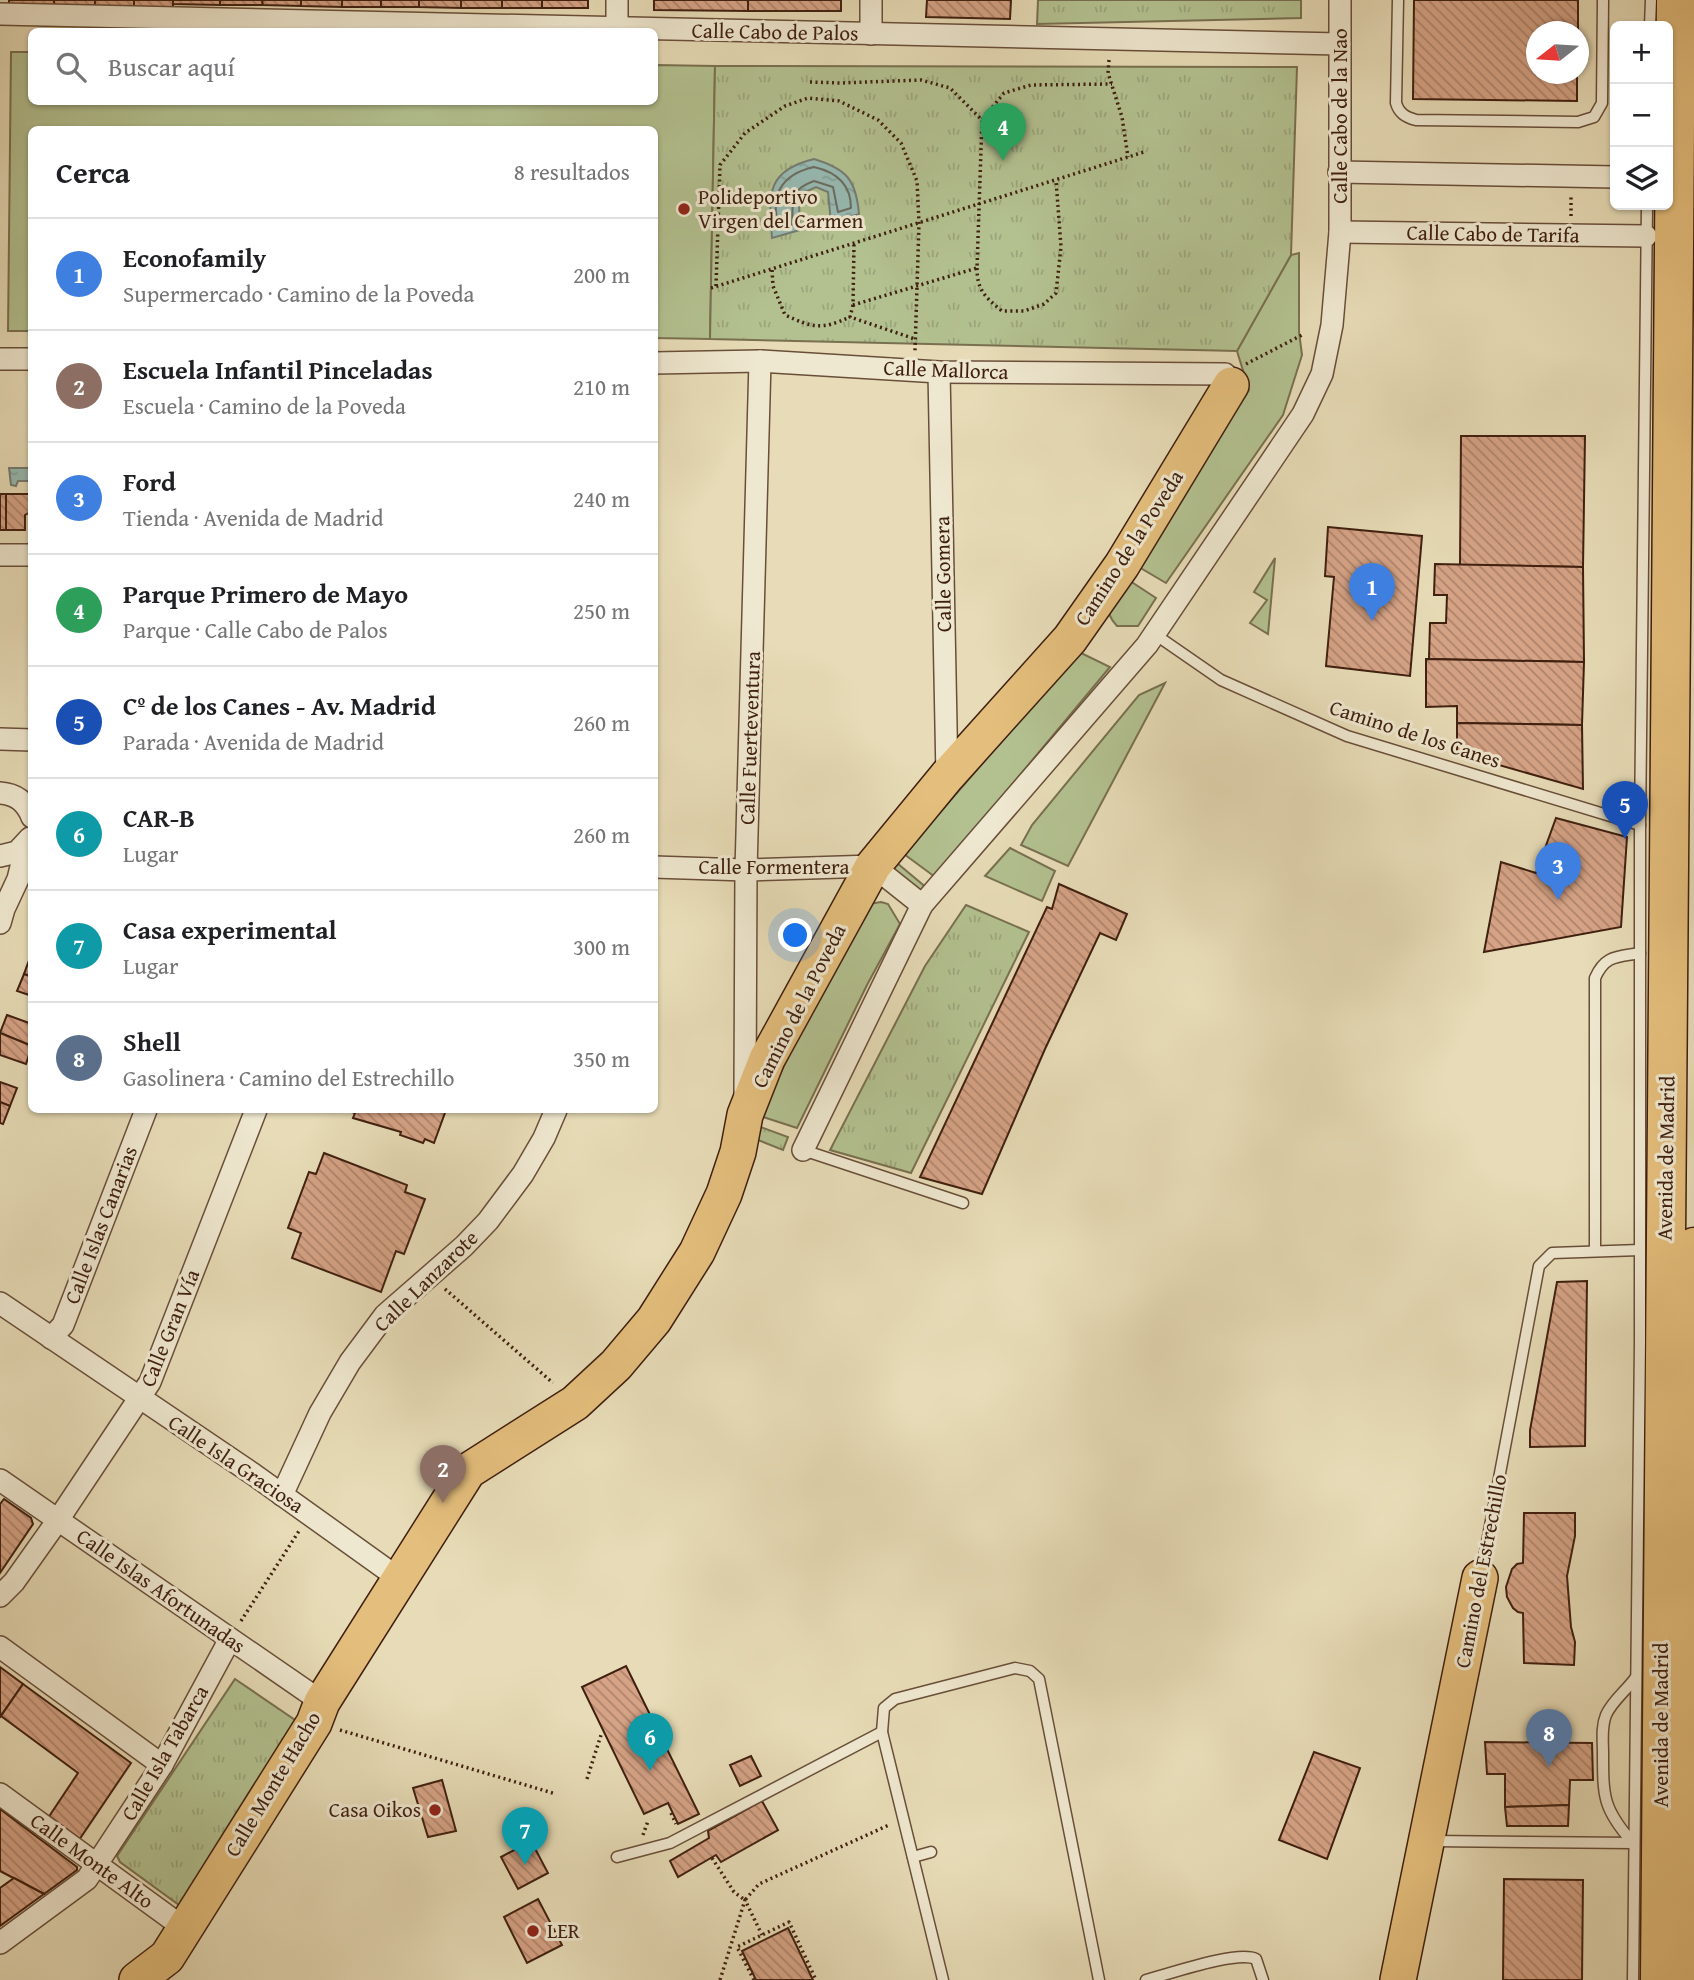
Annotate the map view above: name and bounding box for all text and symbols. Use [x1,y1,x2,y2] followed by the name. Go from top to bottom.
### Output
[691,15,859,48] street label: Calle Cabo de Palos
[1526,21,1589,84] north arrow
[1610,21,1673,210] map controls
[1610,21,1673,84] button: +
[28,28,658,105] search box
[1324,28,1355,204] street label: Calle Cabo de la Nao
[108,47,235,86] text: Buscar aquí
[52,48,90,86] icon: search
[1610,84,1673,147] button: −
[980,103,1026,161] pin: 4
[1610,147,1673,210] button: layers
[56,150,130,194] text: Cerca
[514,155,630,188] text: 8 resultados
[698,181,864,236] place label: Polideportivo Virgen del Carmen
[676,201,692,217] marker: Polideportivo Virgen del Carmen
[1406,216,1580,251] street label: Calle Cabo de Tarifa
[123,238,266,277] text: Econofamily
[73,258,85,291] text: 1
[573,258,630,291] text: 200 m
[123,277,474,310] text: Supermercado · Camino de la Poveda
[123,350,433,389] text: Escuela Infantil Pinceladas
[883,352,1009,387] street label: Calle Mallorca
[73,370,85,403] text: 2
[573,370,630,403] text: 210 m
[123,389,406,422] text: Escuela · Camino de la Poveda
[123,462,176,501] text: Ford
[1067,464,1191,632] street label: Camino de la Poveda
[73,482,85,515] text: 3
[573,482,630,515] text: 240 m
[123,501,384,534] text: Tienda · Avenida de Madrid
[926,516,959,632] street label: Calle Gomera
[1349,563,1395,621] pin: 1
[123,574,408,613] text: Parque Primero de Mayo
[73,594,85,627] text: 4
[573,594,630,627] text: 250 m
[123,613,388,646] text: Parque · Calle Cabo de Palos
[731,651,768,825] street label: Calle Fuerteventura
[123,686,436,725] text: Cº de los Canes - Av. Madrid
[1326,691,1505,776] street label: Camino de los Canes
[73,706,85,739] text: 5
[573,706,630,739] text: 260 m
[123,725,384,758] text: Parada · Avenida de Madrid
[1602,781,1648,839] pin: 5
[123,798,195,837] text: CAR-B
[73,818,85,851] text: 6
[573,818,630,851] text: 260 m
[123,837,178,870] text: Lugar
[1535,842,1581,900] pin: 3
[699,851,849,882] street label: Calle Formentera
[123,910,337,949] text: Casa experimental
[744,918,853,1093] street label: Camino de la Poveda
[778,918,812,952] your location
[73,930,85,963] text: 7
[573,930,630,963] text: 300 m
[123,949,178,982] text: Lugar
[123,1022,181,1061] text: Shell
[73,1042,85,1075] text: 8
[573,1042,630,1075] text: 350 m
[123,1061,455,1094] text: Gasolinera · Camino del Estrechillo
[1649,1075,1682,1241] street label: Avenida de Madrid
[56,1141,145,1308] street label: Calle Islas Canarias
[366,1223,485,1339] street label: Calle Lanzarote
[132,1264,207,1391] street label: Calle Gran Vía
[162,1407,310,1521] street label: Calle Isla Graciosa
[420,1445,466,1503] pin: 2
[1447,1471,1515,1670] street label: Camino del Estrechillo
[70,1521,252,1661] street label: Calle Islas Afortunadas
[1645,1642,1676,1807] street label: Avenida de Madrid
[113,1679,216,1826] street label: Calle Isla Tabarca
[217,1705,328,1862] street label: Calle Monte Hacho
[1526,1709,1572,1767] pin: 8
[627,1713,673,1771] pin: 6
[329,1794,421,1825] place label: Casa Oikos
[427,1802,443,1818] marker: Casa Oikos
[24,1805,160,1916] street label: Calle Monte Alto
[502,1807,548,1865] pin: 7
[547,1915,581,1946] place label: LER
[525,1923,541,1939] marker: LER

